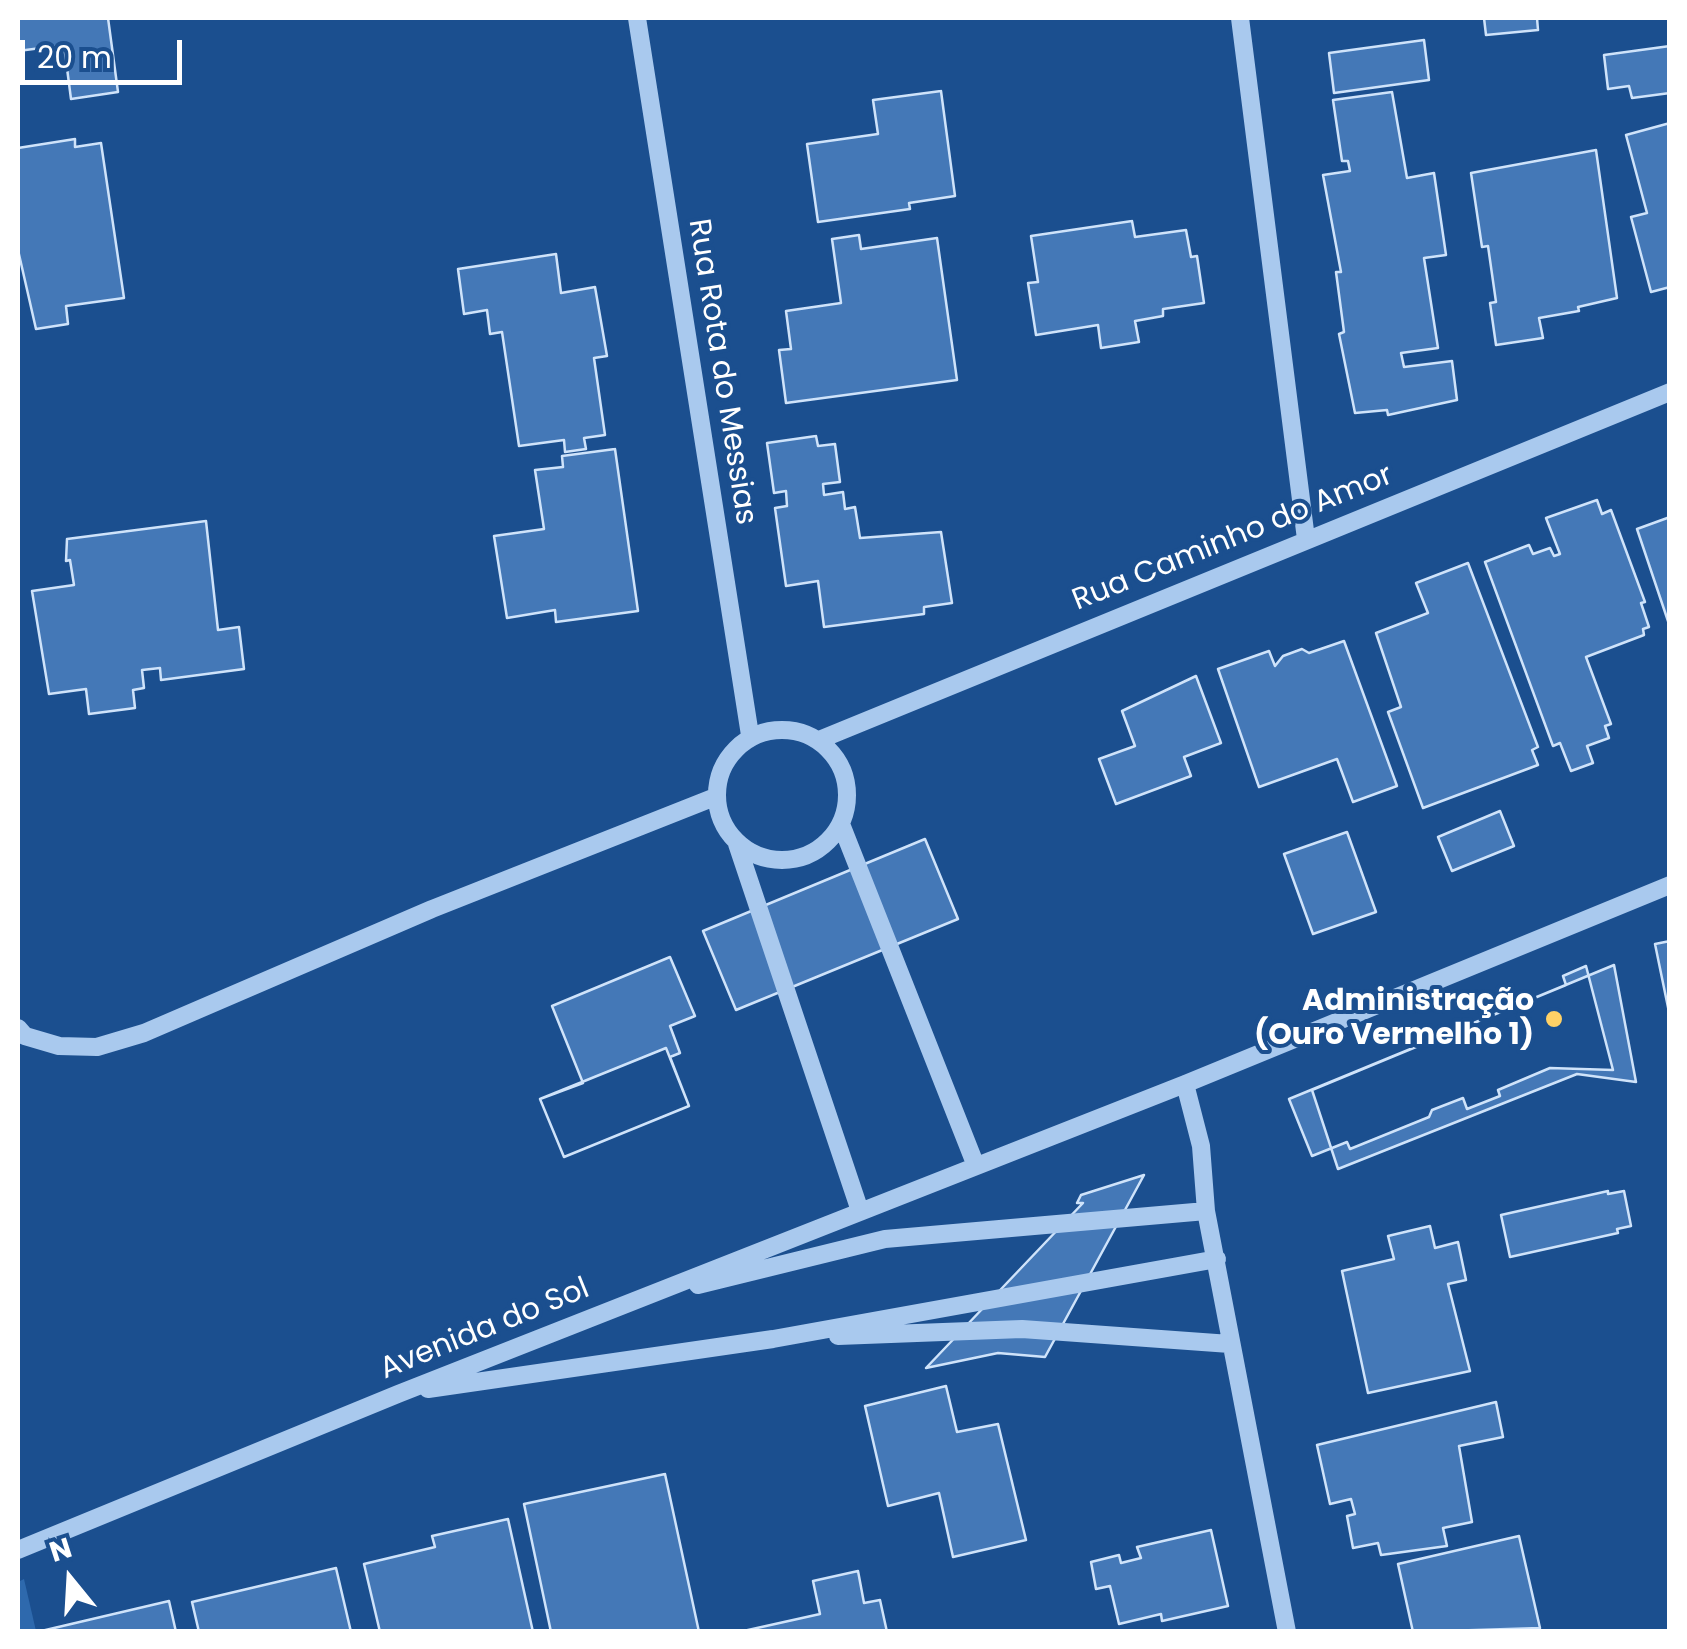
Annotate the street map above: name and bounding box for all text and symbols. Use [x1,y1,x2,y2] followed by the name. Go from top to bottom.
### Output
[25,20,188,82] scale bar
[37,36,112,79] text: 20 m
[679,217,763,527] street label: Rua Rota do Messias
[1068,458,1398,620] street label: Rua Caminho do Amor
[1254,984,1534,1054] place label: Administração (Ouro Vermelho 1)
[1543,1008,1565,1030] marker: Administração (Ouro Vermelho 1)
[375,1272,595,1388] street label: Avenida do Sol
[45,1528,77,1572] text: N
[20,1529,120,1629] north arrow

